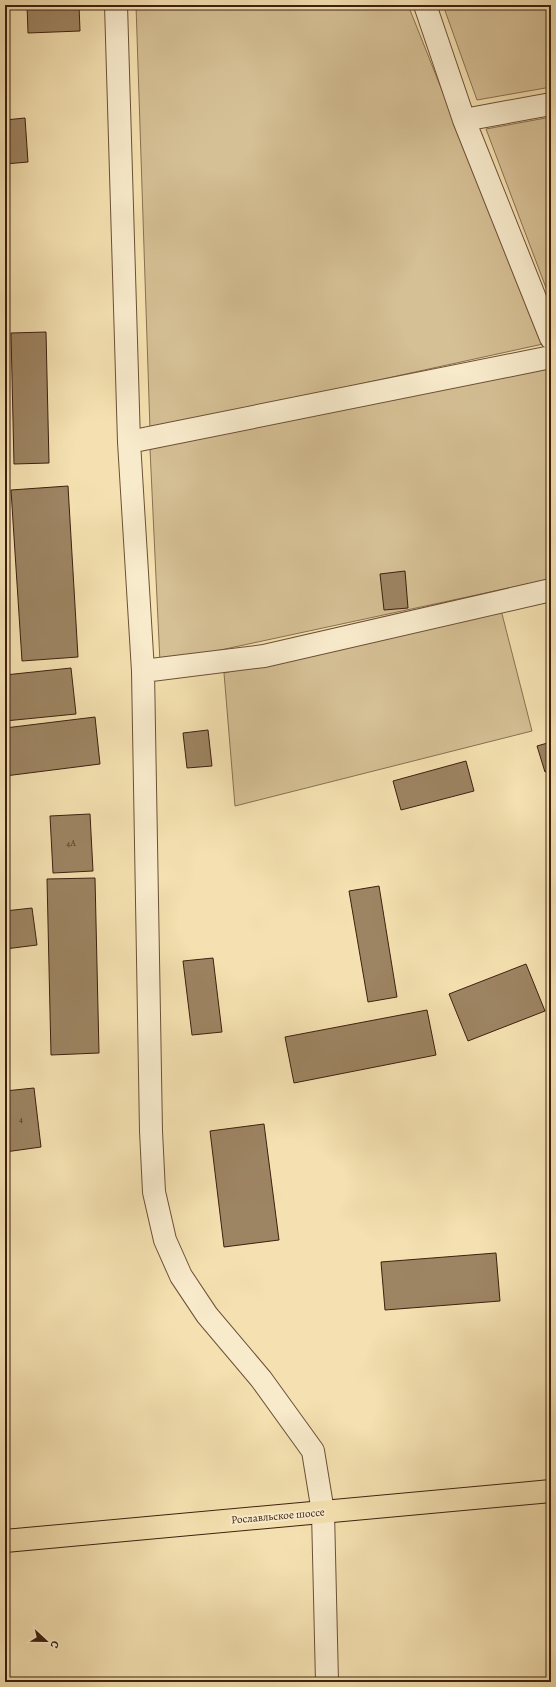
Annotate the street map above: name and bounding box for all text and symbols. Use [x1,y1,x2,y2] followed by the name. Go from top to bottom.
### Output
[66,837,76,849] house number: 4А
[19,1113,23,1125] house number: 4
[231,1504,325,1528] street label: Рославльское шоссе
[26,1621,66,1661] north arrow
[47,1639,63,1651] text: С

